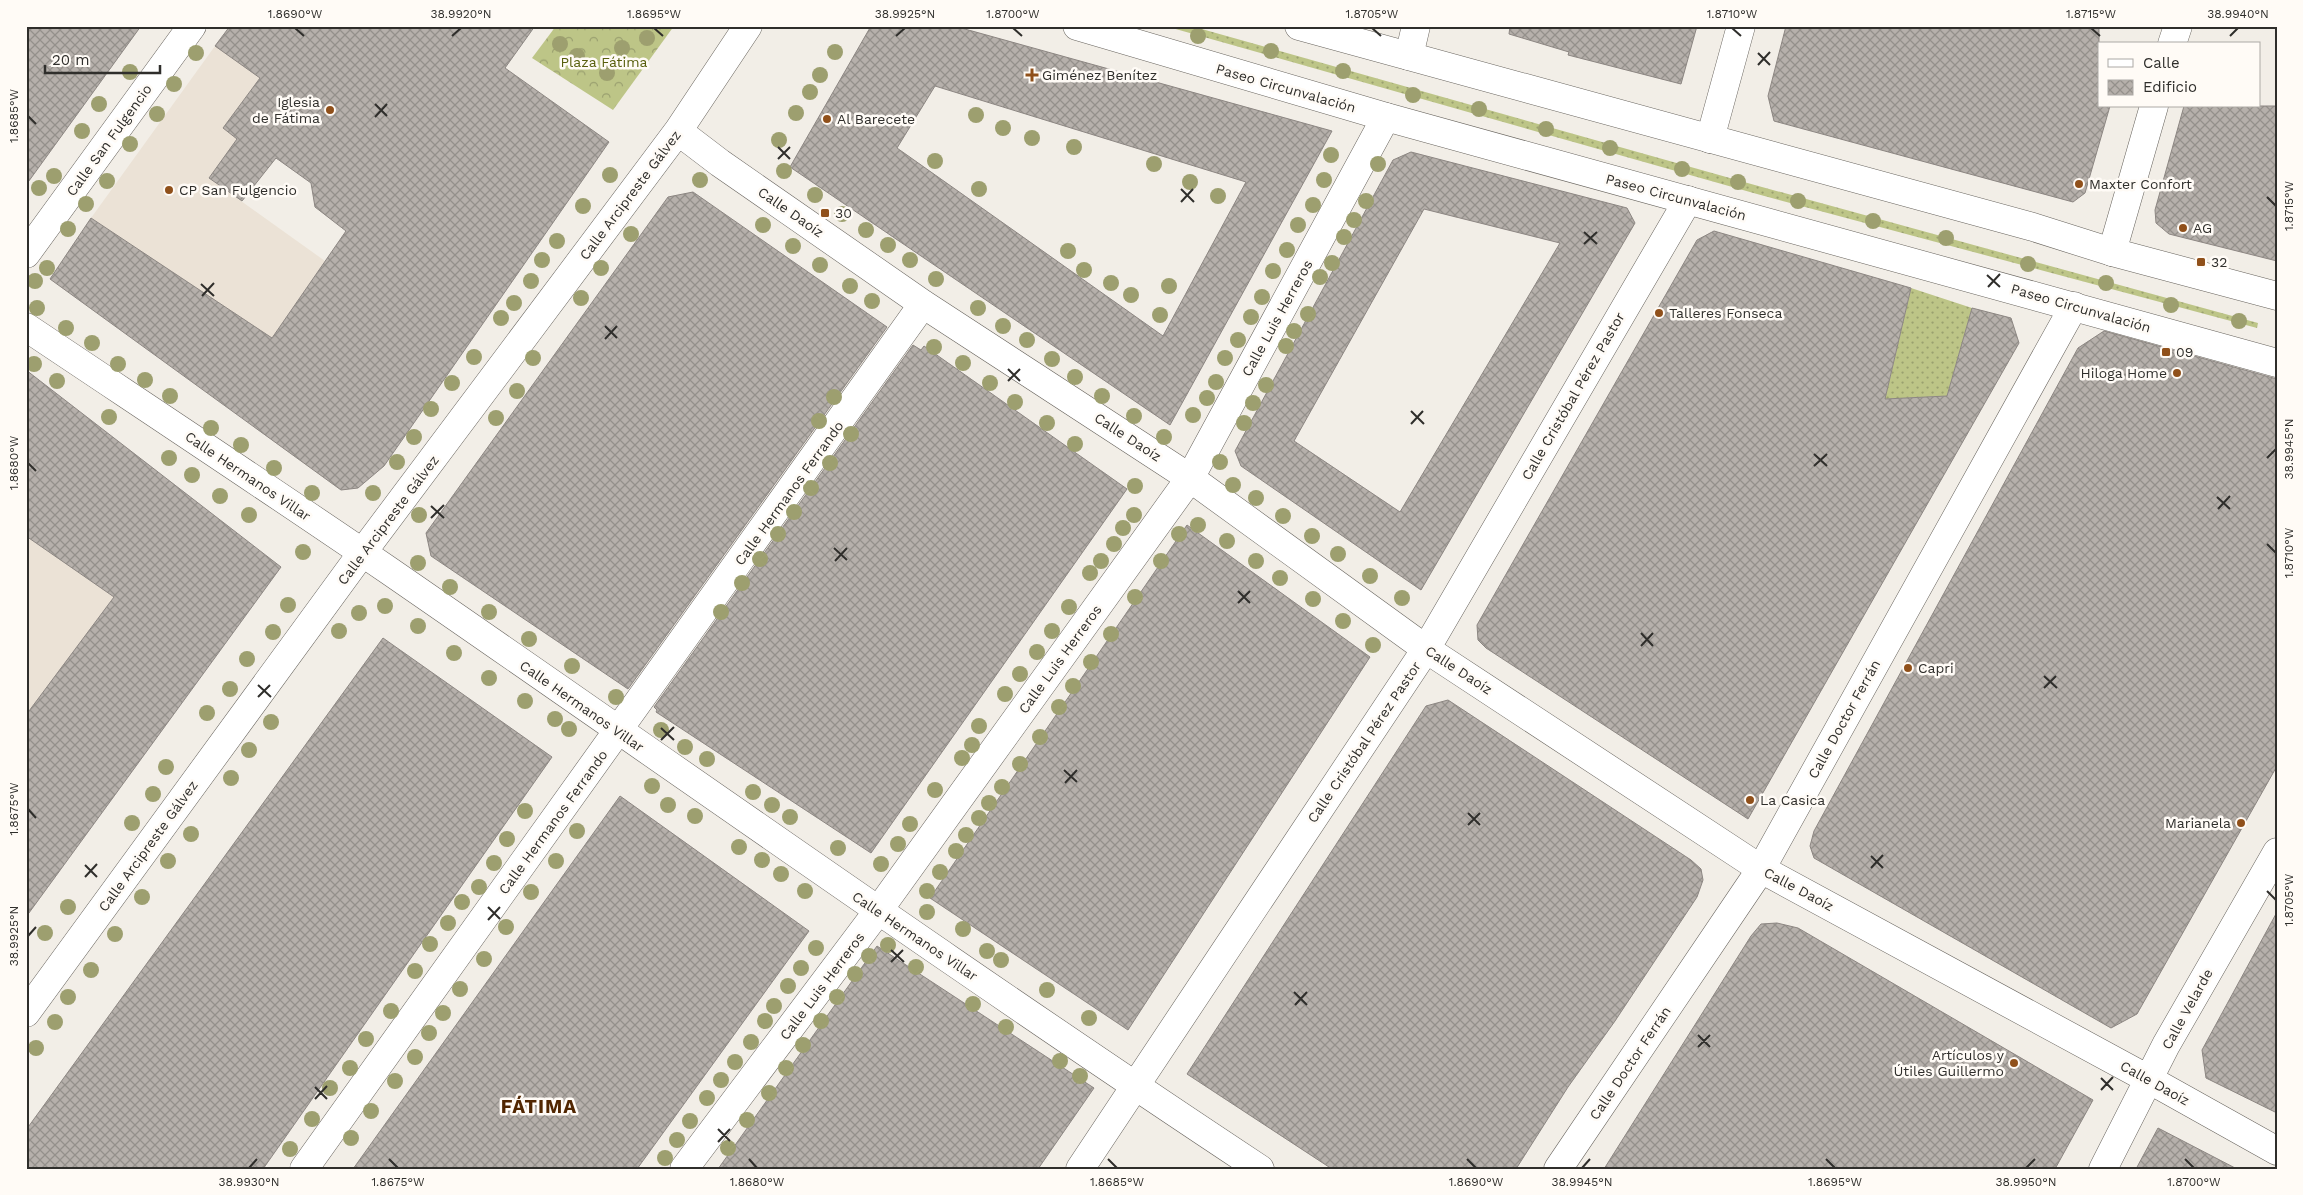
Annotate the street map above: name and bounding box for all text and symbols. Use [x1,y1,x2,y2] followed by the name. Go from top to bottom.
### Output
[268,7,323,21] text: 1.8690°W
[430,7,492,21] text: 38.9920°N
[627,7,681,21] text: 1.8695°W
[875,7,935,21] text: 38.9925°N
[986,7,1040,21] text: 1.8700°W
[1346,7,1399,21] text: 1.8705°W
[1707,7,1758,21] text: 1.8710°W
[2066,7,2117,21] text: 1.8715°W
[2207,7,2269,21] text: 38.9940°N
[45,42,160,74] scale bar
[2098,42,2260,108] legend
[52,51,90,69] text: 20 m
[561,54,648,70] park label: Plaza Fátima
[2143,54,2180,72] text: Calle
[1214,60,1358,116] street label: Paseo Circunvalación
[1042,67,1157,83] place label: Giménez Benítez
[1026,69,1038,81] marker: Giménez Benítez
[2143,78,2197,96] text: Edificio
[63,81,155,199] street label: Calle San Fulgencio
[7,89,21,143] text: 1.8685°W
[252,94,320,126] place label: Iglesia de Fátima
[324,104,336,116] marker: Iglesia de Fátima
[837,111,915,127] place label: Al Barecete
[821,113,833,125] marker: Al Barecete
[576,127,684,263] street label: Calle Arcipreste Gálvez
[1604,171,1748,223] street label: Paseo Circunvalación
[2089,176,2192,192] place label: Maxter Confort
[2073,178,2085,190] marker: Maxter Confort
[2282,180,2296,231] text: 1.8715°W
[179,182,297,198] place label: CP San Fulgencio
[755,183,827,241] street label: Calle Daoíz
[163,184,175,196] marker: CP San Fulgencio
[835,205,852,221] place label: 30
[819,207,831,219] marker: 30
[2193,220,2212,236] place label: AG
[2177,222,2189,234] marker: AG
[2211,254,2227,270] place label: 32
[2195,256,2207,268] marker: 32
[1238,257,1316,379] street label: Calle Luis Herreros
[2009,280,2153,336] street label: Paseo Circunvalación
[1669,305,1782,321] place label: Talleres Fonseca
[1653,307,1665,319] marker: Talleres Fonseca
[1518,309,1628,483] street label: Calle Cristóbal Pérez Pastor
[2176,344,2193,360] place label: 09
[2160,346,2172,358] marker: 09
[2081,365,2167,381] place label: Hiloga Home
[2171,367,2183,379] marker: Hiloga Home
[1092,409,1164,465] street label: Calle Daoíz
[731,418,847,568] street label: Calle Hermanos Ferrando
[2282,418,2296,480] text: 38.9945°N
[182,428,314,524] street label: Calle Hermanos Villar
[7,435,21,490] text: 1.8680°W
[334,452,442,588] street label: Calle Arcipreste Gálvez
[2282,527,2296,578] text: 1.8710°W
[1015,602,1105,716] street label: Calle Luis Herreros
[1423,642,1495,698] street label: Calle Daoíz
[517,657,647,755] street label: Calle Hermanos Villar
[1805,657,1883,781] street label: Calle Doctor Ferrán
[1304,658,1424,826] street label: Calle Cristóbal Pérez Pastor
[1918,660,1954,676] place label: Capri
[1902,662,1914,674] marker: Capri
[495,747,611,897] street label: Calle Hermanos Ferrando
[95,777,201,915] street label: Calle Arcipreste Gálvez
[7,782,21,836] text: 1.8675°W
[1760,792,1825,808] place label: La Casica
[1744,794,1756,806] marker: La Casica
[2165,815,2231,831] place label: Marianela
[2235,817,2247,829] marker: Marianela
[1761,864,1837,914] street label: Calle Daoíz
[2282,873,2296,926] text: 1.8705°W
[849,888,981,984] street label: Calle Hermanos Villar
[7,906,21,966] text: 38.9925°N
[776,929,868,1043] street label: Calle Luis Herreros
[2158,966,2216,1052] street label: Calle Velarde
[1586,1003,1674,1123] street label: Calle Doctor Ferrán
[1893,1047,2005,1079] place label: Artículos y Útiles Guillermo
[2008,1057,2020,1069] marker: Artículos y Útiles Guillermo
[2118,1057,2192,1109] street label: Calle Daoíz
[501,1095,577,1118] district label: FÁTIMA
[219,1175,279,1189] text: 38.9930°N
[371,1175,425,1189] text: 1.8675°W
[730,1175,785,1189] text: 1.8680°W
[1090,1175,1144,1189] text: 1.8685°W
[1449,1175,1504,1189] text: 1.8690°W
[1551,1175,1613,1189] text: 38.9945°N
[1808,1175,1862,1189] text: 1.8695°W
[1995,1175,2057,1189] text: 38.9950°N
[2167,1175,2221,1189] text: 1.8700°W

